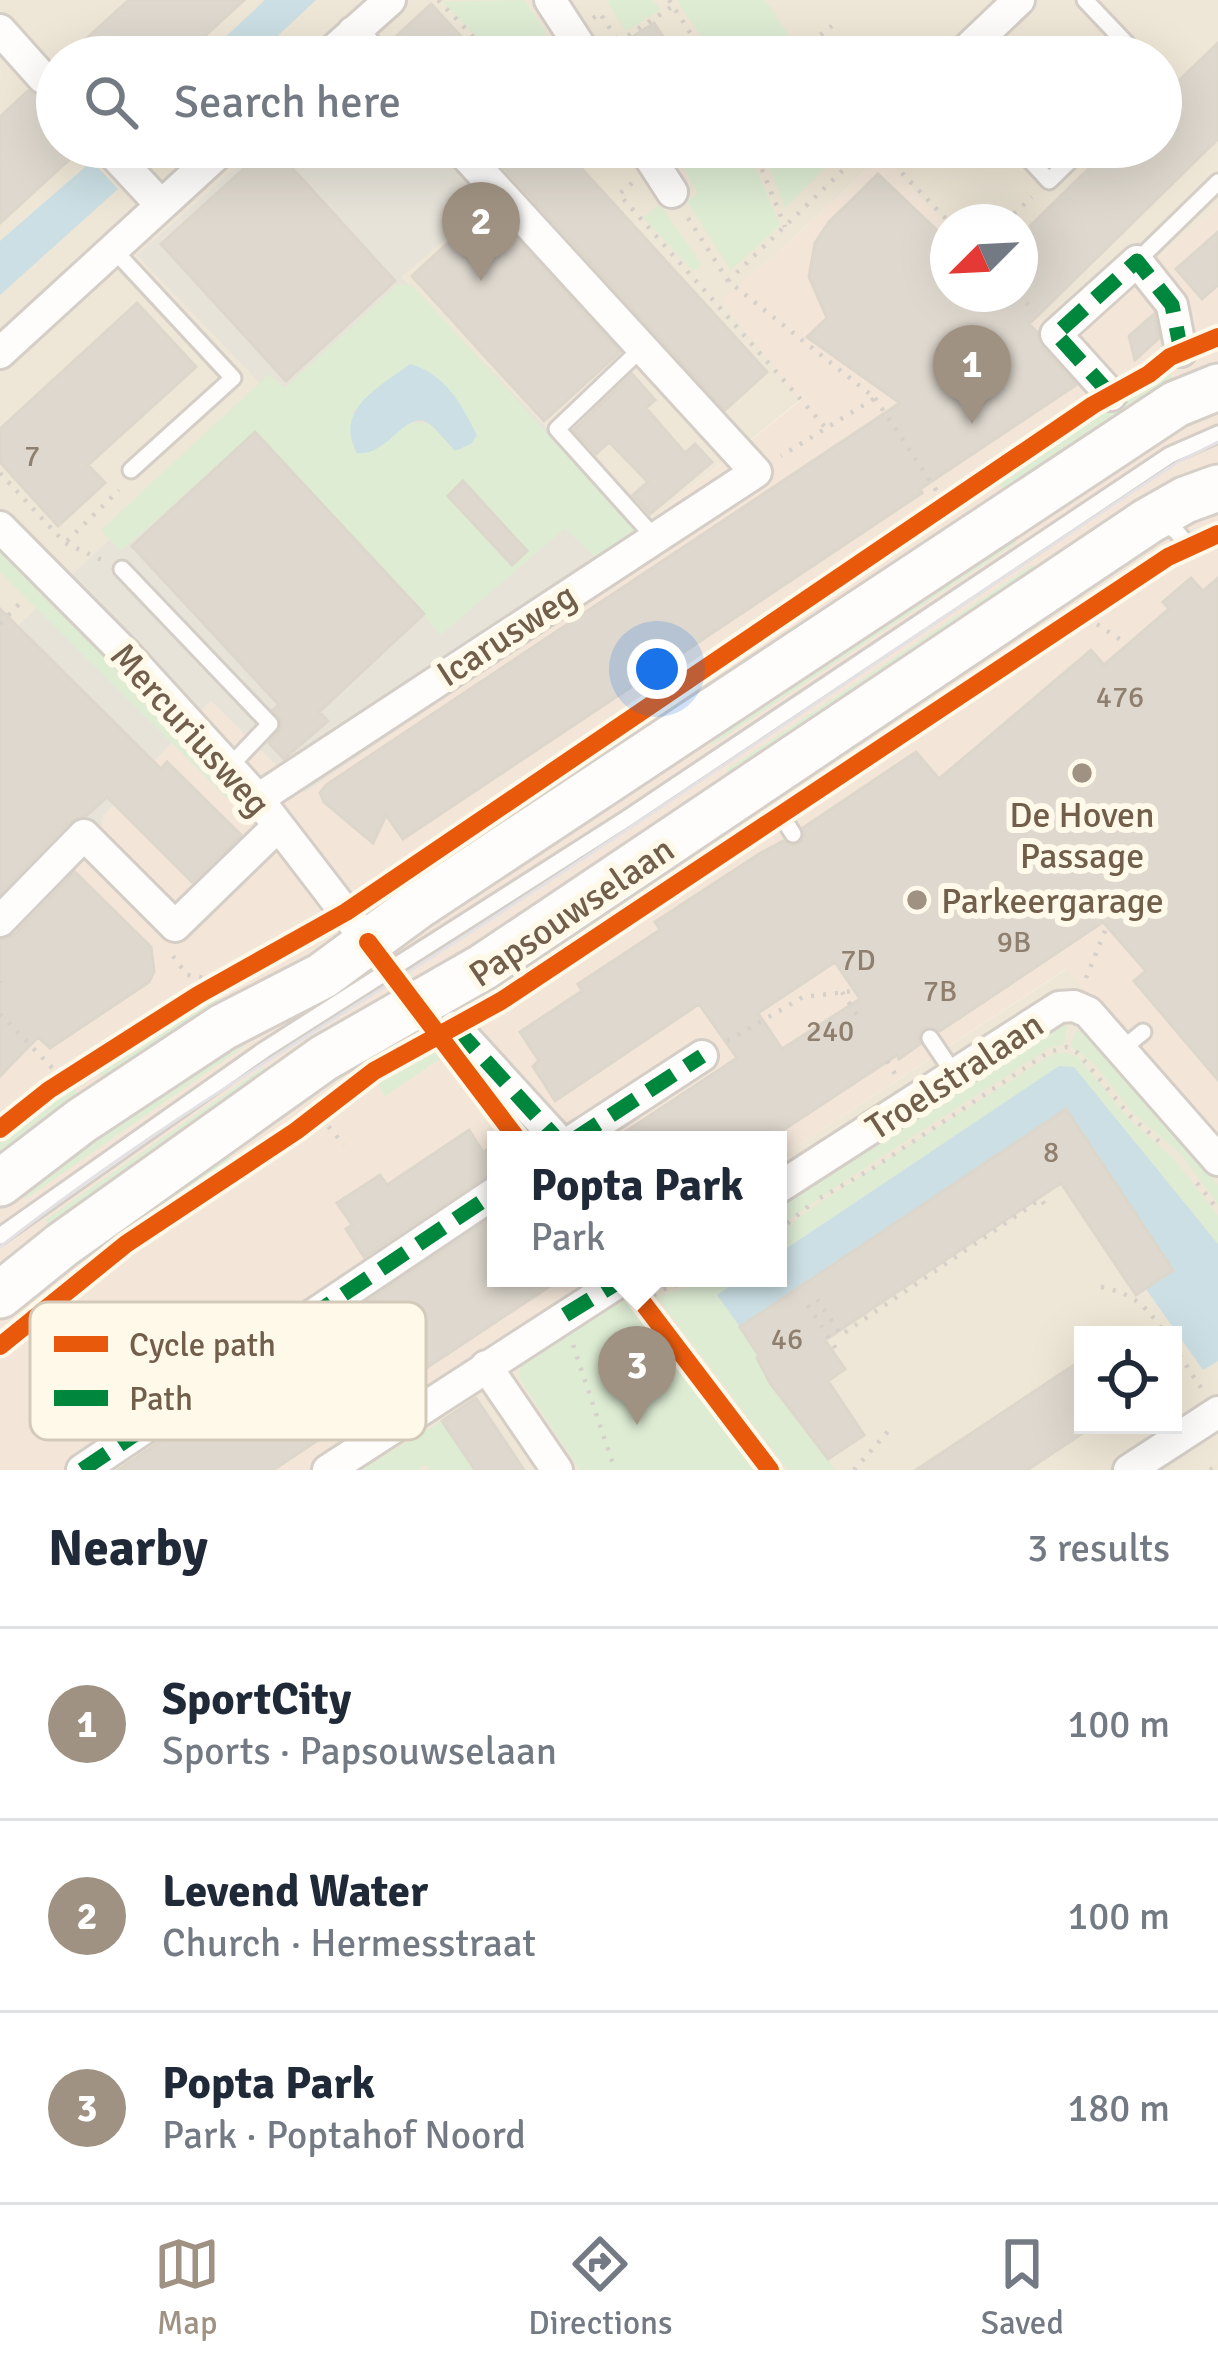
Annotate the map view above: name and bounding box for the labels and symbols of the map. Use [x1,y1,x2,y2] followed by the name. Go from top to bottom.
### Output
[442,182,520,281] pin: 2
[930,204,1038,312] north arrow
[933,325,1011,424] pin: 1
[24,438,40,475] house number: 7
[429,574,585,697] street label: Icarusweg
[100,634,280,826] street label: Mercuriusweg
[627,639,687,699] your location
[1096,679,1144,716] house number: 476
[1069,760,1095,786] marker: De Hoven Passage
[1009,793,1155,879] place label: De Hoven Passage
[461,827,683,997] street label: Papsouwselaan
[941,879,1164,924] place label: Parkeergarage
[904,887,930,913] marker: Parkeergarage
[997,924,1031,961] house number: 9B
[840,942,876,979] house number: 7D
[923,973,957,1010] house number: 7B
[858,1002,1052,1150] street label: Troelstralaan
[806,1013,854,1050] house number: 240
[1043,1134,1059,1171] house number: 8
[30,1302,426,1440] legend
[771,1321,803,1358] house number: 46
[129,1325,276,1366] text: Cycle path
[598,1326,676,1425] pin: 3
[129,1379,193,1420] text: Path

